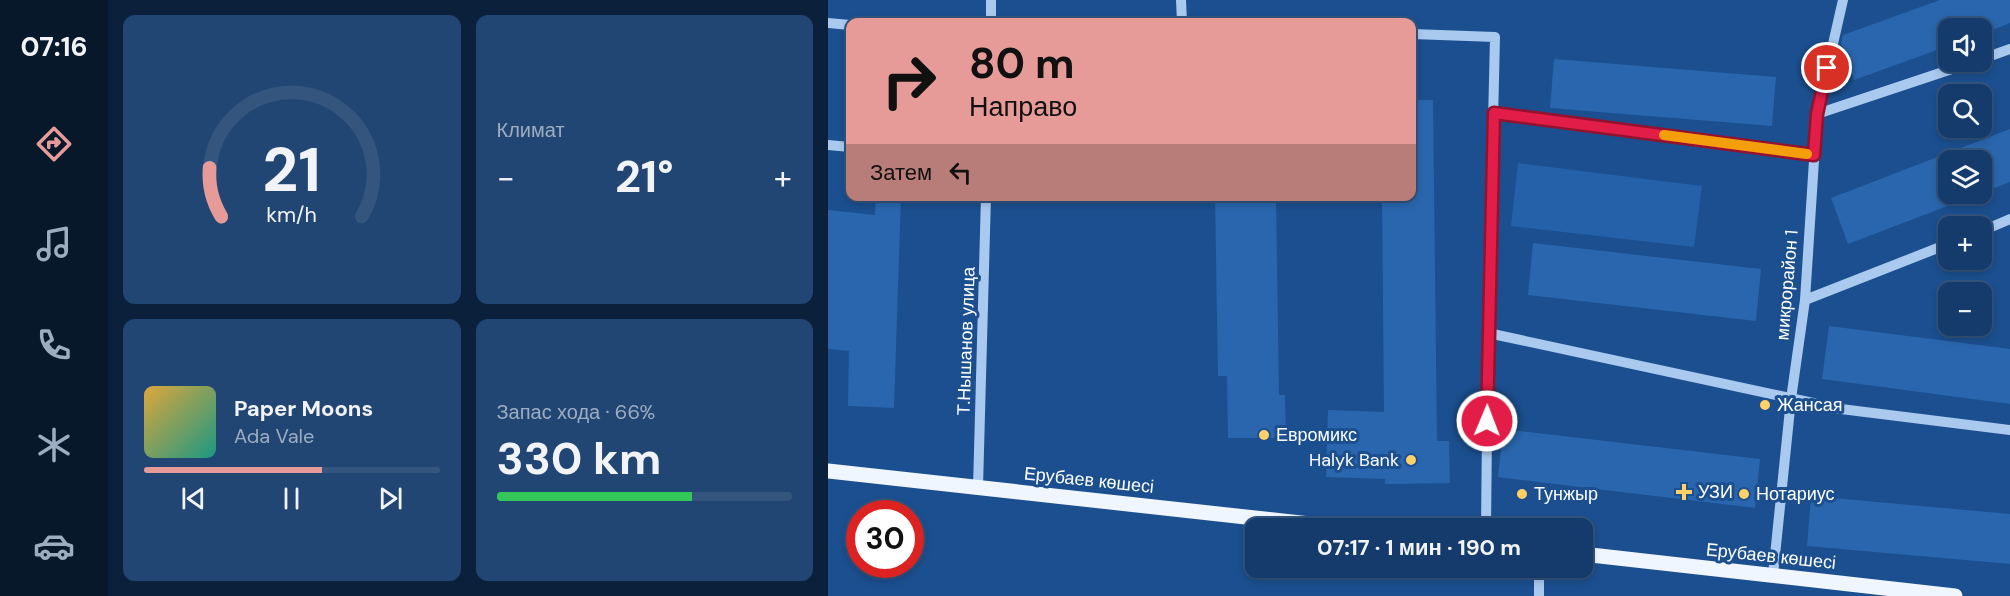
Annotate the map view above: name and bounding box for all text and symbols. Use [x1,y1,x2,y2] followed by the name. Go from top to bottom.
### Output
[1938,18,1992,336] map controls
[1938,18,1992,72] button: sound
[20,29,88,64] text: 07:16
[969,36,1075,91] text: 80 m
[870,42,948,120] icon: right
[1801,42,1852,93] pin
[1810,51,1843,84] icon: arrive
[1938,84,1992,138] button: search
[969,89,1077,124] text: Направо
[497,117,565,143] text: Климат
[33,123,75,165] icon: directions
[262,129,321,210] text: 21
[615,147,674,206] text: 21°
[1938,150,1992,204] button: layers
[497,156,515,199] text: −
[774,156,792,199] text: +
[944,156,977,189] icon: left
[870,158,932,187] text: Затем
[266,201,317,229] text: km/h
[1938,216,1992,270] button: +
[33,223,75,265] icon: music
[1770,229,1804,341] street label: микрорайон 1
[951,265,981,416] street label: Т.Нышанов улица
[1938,282,1992,336] button: −
[33,324,75,366] icon: phone
[1455,389,1519,453] position arrow
[1777,393,1843,417] place label: Жансая
[234,394,373,423] text: Paper Moons
[1758,398,1772,412] marker: Жансая
[497,399,655,425] text: Запас хода · 66%
[234,423,314,449] text: Ada Vale
[1276,423,1357,447] place label: Евромикс
[33,424,75,466] icon: climate
[1257,428,1271,442] marker: Евромикс
[497,429,661,488] text: 330 km
[1309,448,1399,472] place label: Halyk Bank
[1404,453,1418,467] marker: Halyk Bank
[1023,461,1155,499] street label: Ерубаев көшесі
[1698,480,1733,504] place label: УЗИ
[177,482,210,515] icon: previous
[275,482,308,515] icon: pause
[374,482,407,515] icon: next
[1534,482,1598,506] place label: Тунжыр
[1756,482,1835,506] place label: Нотариус
[1675,483,1693,501] marker: УЗИ
[1515,487,1529,501] marker: Тунжыр
[1737,487,1751,501] marker: Нотариус
[846,500,924,578] speed limit sign: 30
[33,525,75,567] icon: car
[1317,533,1521,562] text: 07:17 · 1 мин · 190 m
[1705,537,1837,575] street label: Ерубаев көшесі

